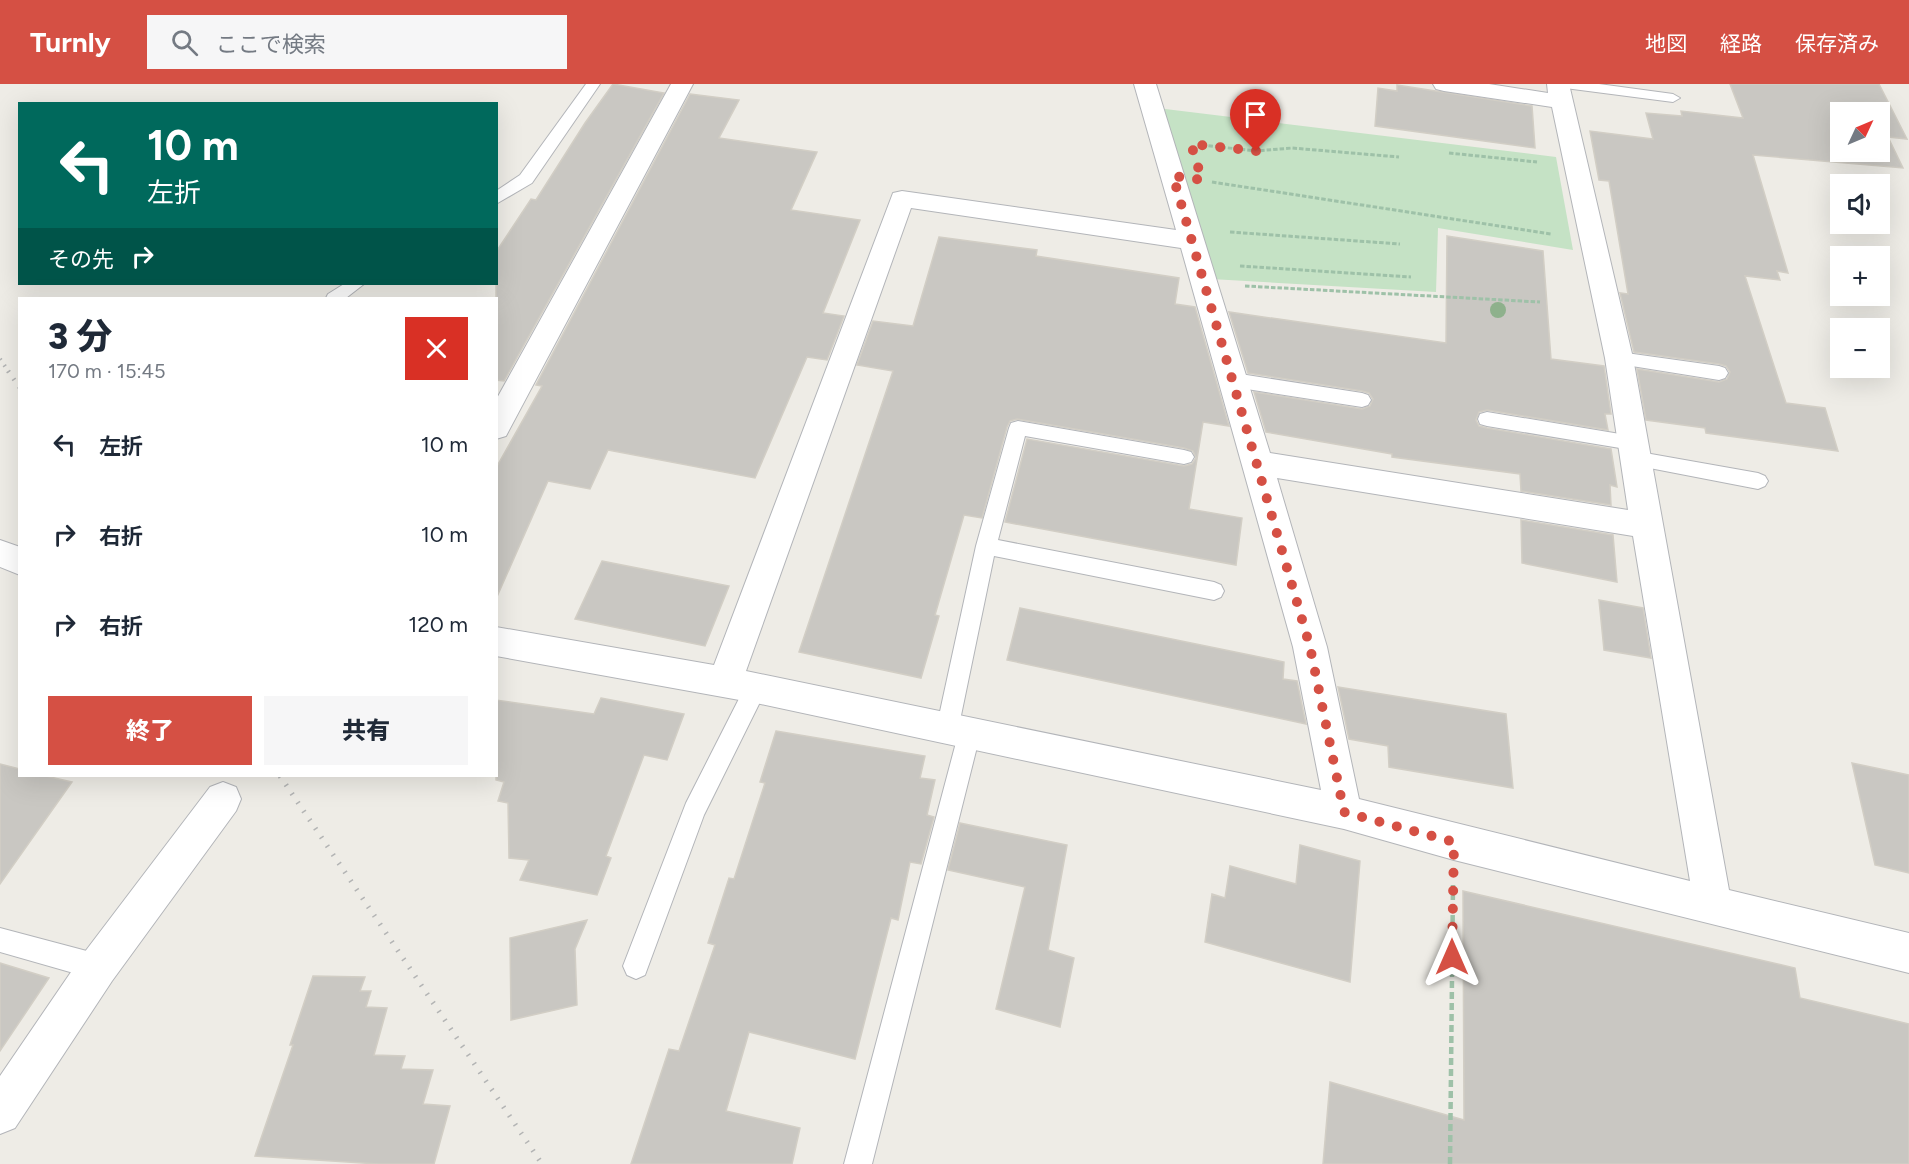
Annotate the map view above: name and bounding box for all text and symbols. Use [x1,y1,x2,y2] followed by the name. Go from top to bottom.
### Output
[147,15,567,69] search box
[30,25,111,59] text: Turnly
[168,26,201,59] icon: search
[216,31,326,58] text: ここで検索
[1645,31,1687,56] text: 地図
[1720,31,1762,56] text: 経路
[1795,31,1879,56] text: 保存済み
[1230,89,1281,151] pin
[1239,98,1272,131] icon: arrive
[1830,102,1890,162] north arrow
[1830,102,1890,378] map controls
[147,120,239,171] text: 10 m
[48,126,126,204] icon: left
[1830,174,1890,234] button: sound
[147,176,201,209] text: 左折
[126,240,159,273] icon: right
[48,246,114,273] text: その先
[1830,246,1890,306] button: +
[48,315,113,358] text: 3 分
[405,317,468,380] button: close
[1830,318,1890,378] button: −
[48,359,165,383] text: 170 m · 15:45
[48,428,81,461] icon: left
[421,431,468,458] text: 10 m
[99,433,143,460] text: 左折
[48,518,81,551] icon: right
[421,521,468,548] text: 10 m
[99,523,143,550] text: 右折
[48,608,81,641] icon: right
[408,611,468,638] text: 120 m
[99,613,143,640] text: 右折
[48,696,252,765] button: 終了
[264,696,468,765] button: 共有
[1420,925,1484,989] position arrow

